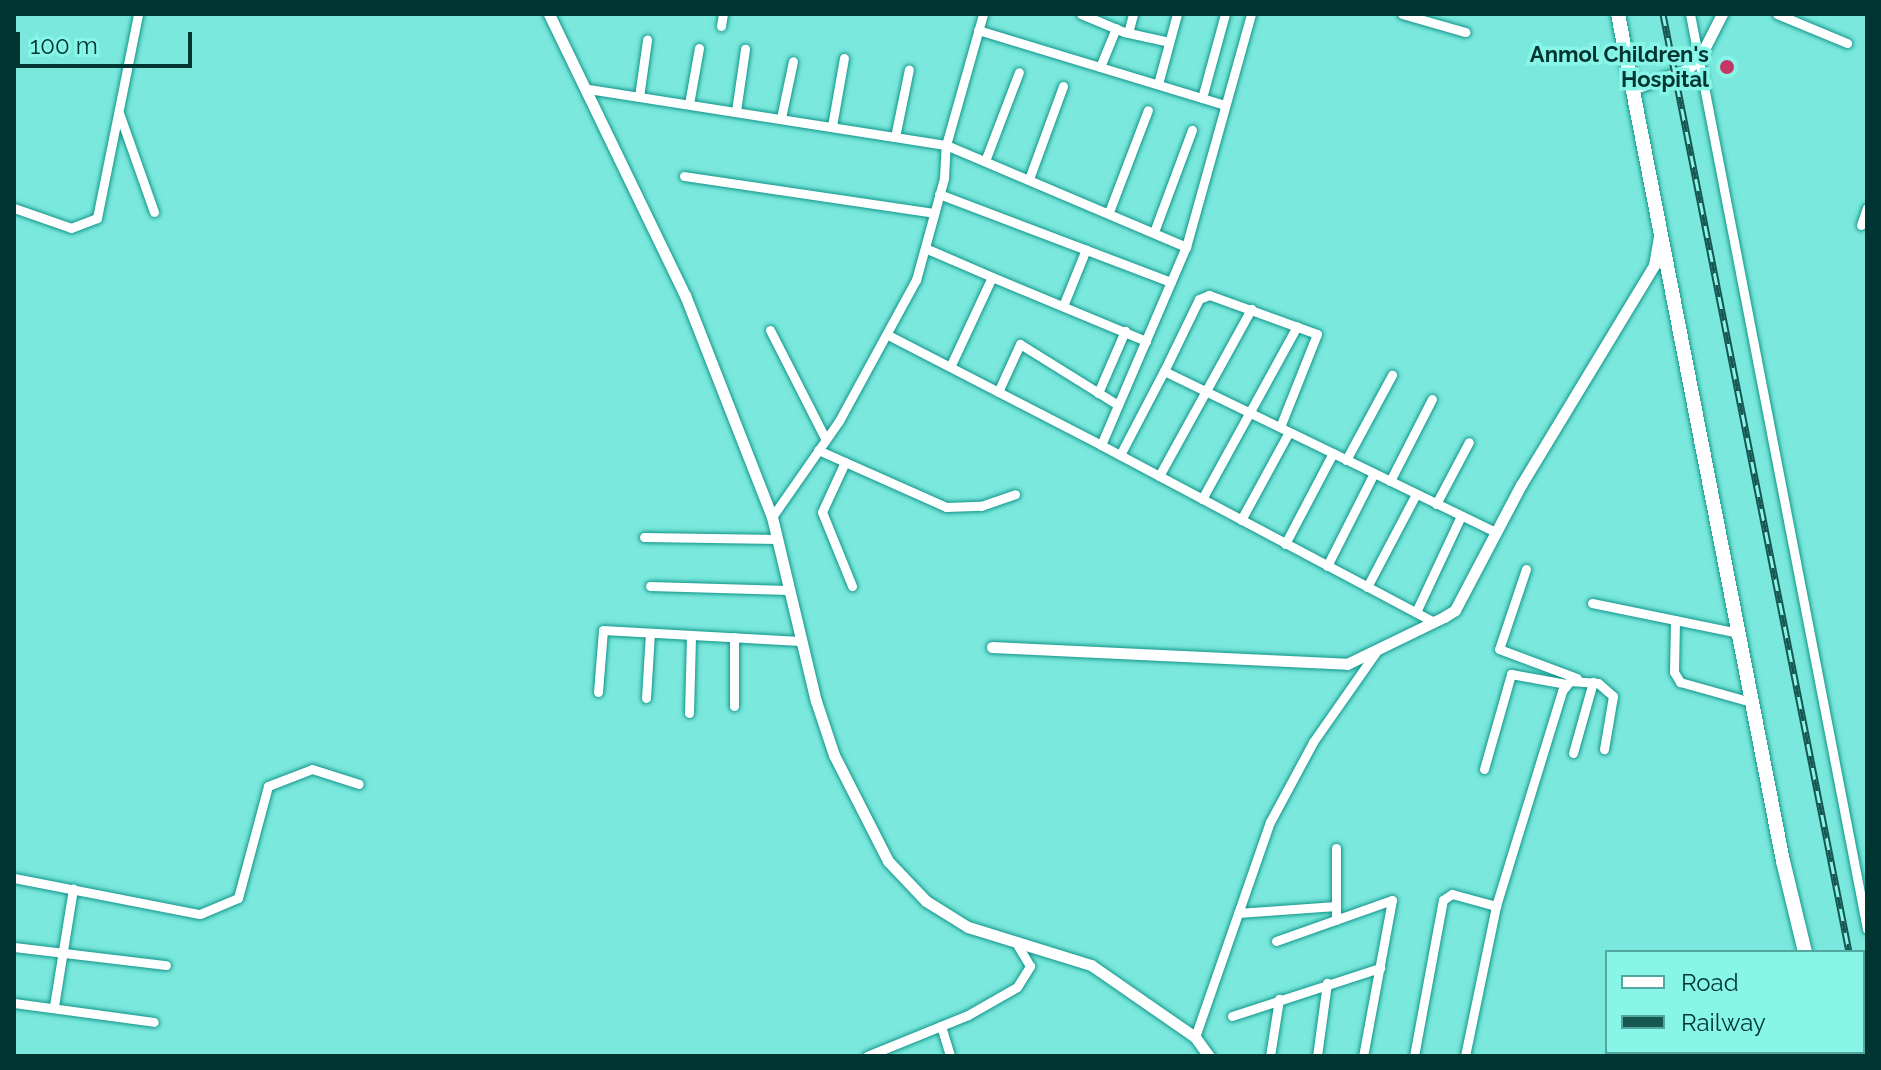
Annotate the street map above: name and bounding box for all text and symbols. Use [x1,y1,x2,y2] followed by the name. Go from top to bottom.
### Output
[20,16,196,66] scale bar
[30,31,98,60] text: 100 m
[1529,41,1709,92] place label: Anmol Children's Hospital
[1716,56,1738,78] marker: Anmol Children's Hospital
[1605,950,1865,1054] legend
[1681,968,1739,997] text: Road
[1681,1008,1766,1037] text: Railway

